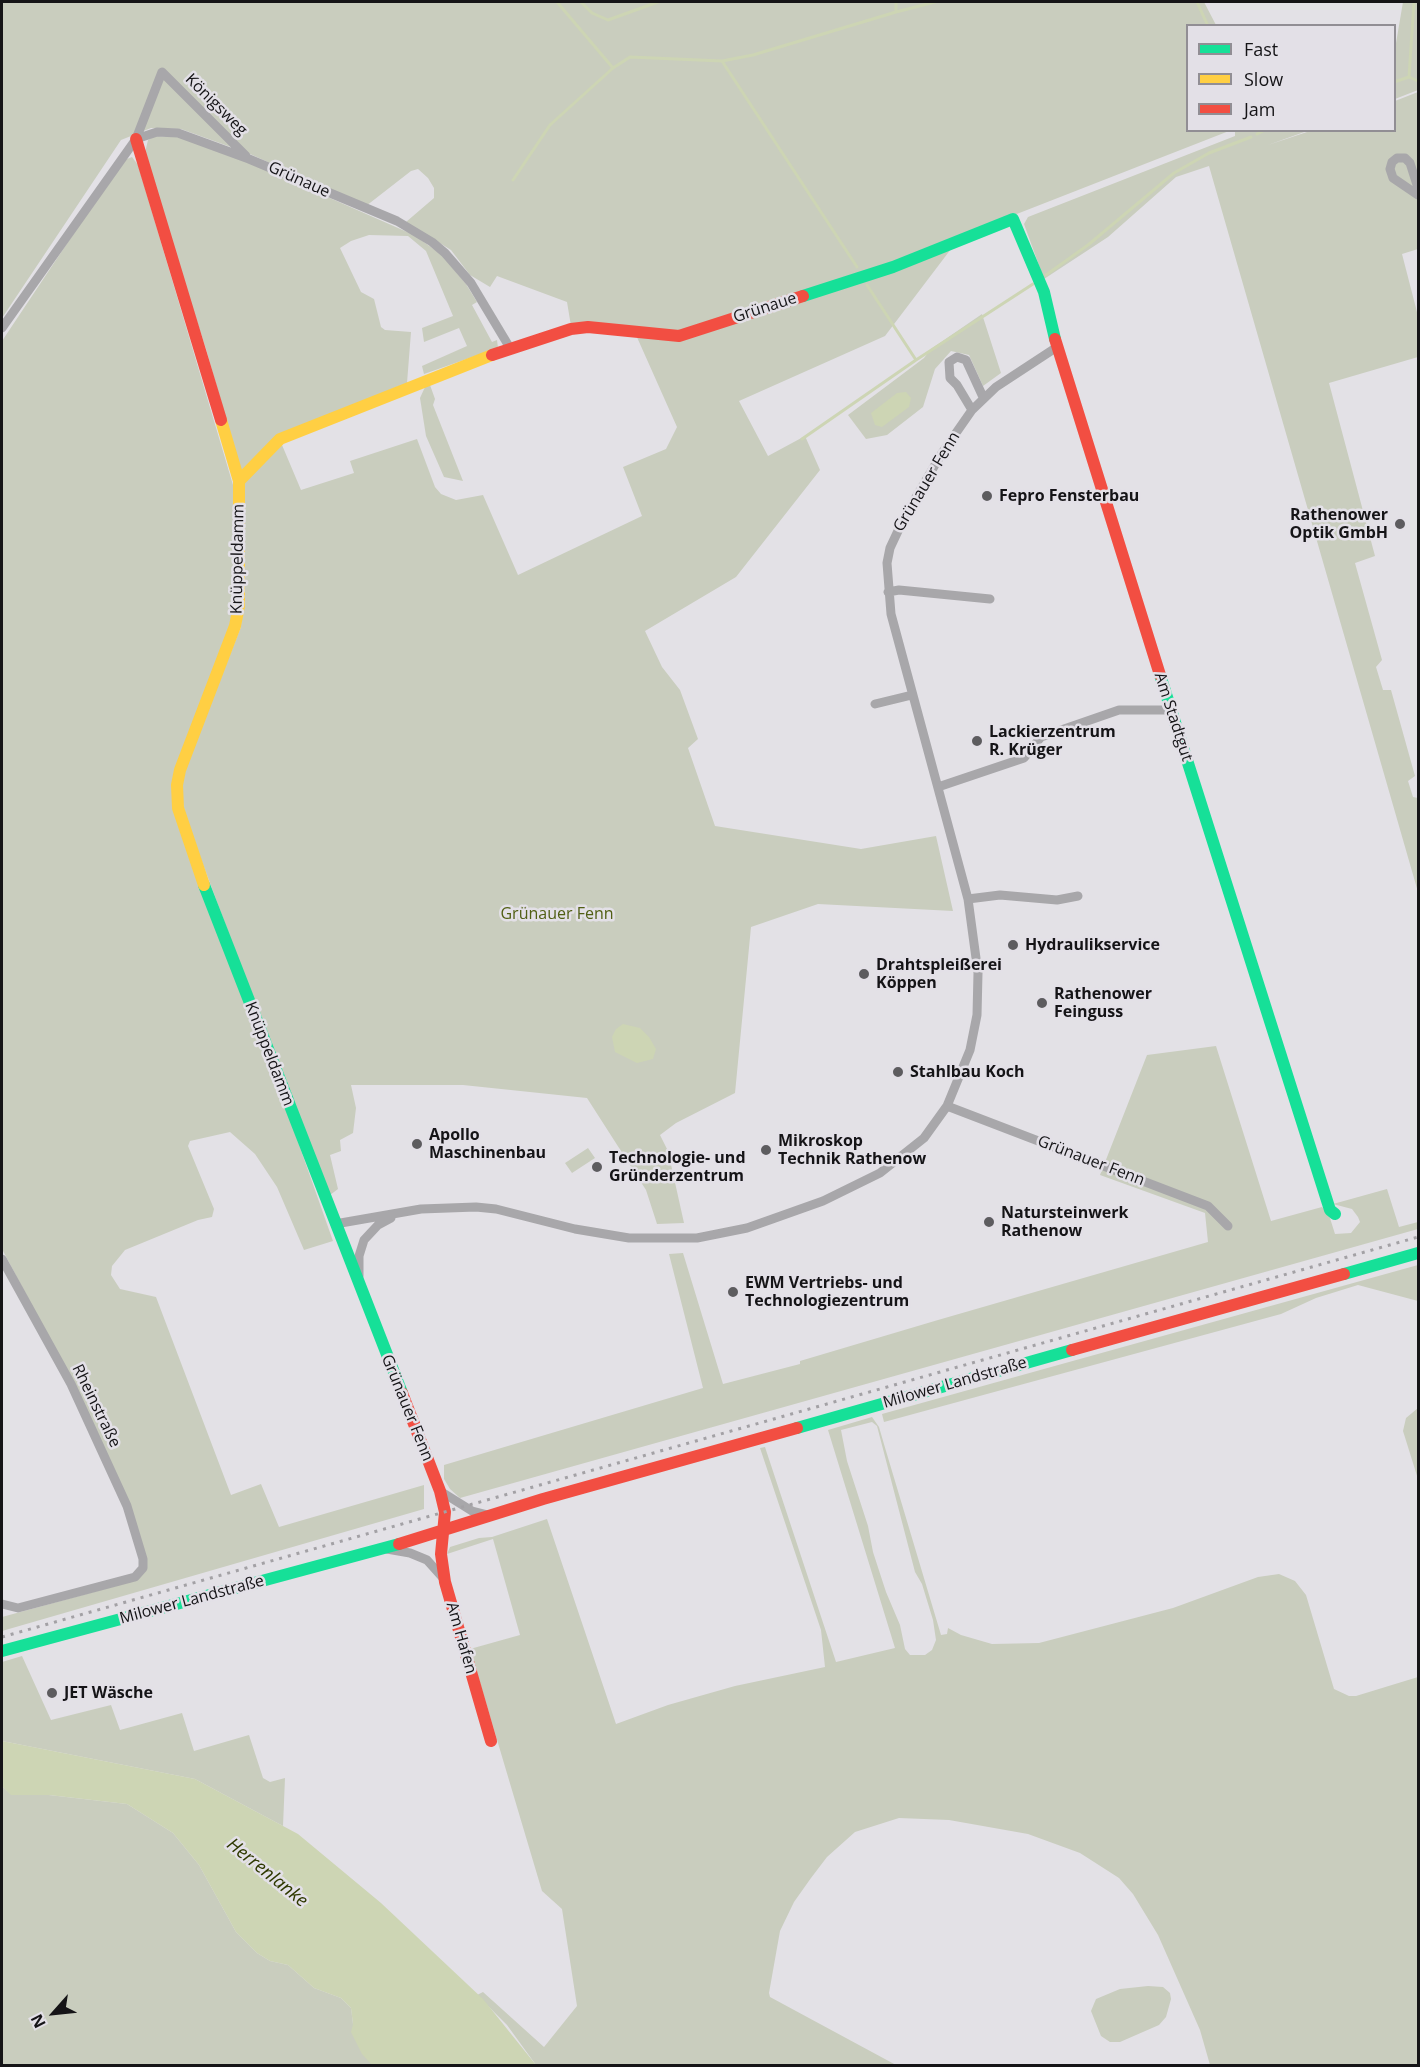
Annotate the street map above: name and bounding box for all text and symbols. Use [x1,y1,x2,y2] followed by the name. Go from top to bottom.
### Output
[1186,24,1396,132] legend
[1244,37,1278,61] text: Fast
[1244,67,1283,91] text: Slow
[181,70,251,140] street label: Königsweg
[1244,97,1276,121] text: Jam
[265,158,333,202] street label: Grünaue
[731,289,799,327] street label: Grünaue
[890,429,964,535] street label: Grünauer Fenn
[999,486,1139,506] place label: Fepro Fensterbau
[980,489,994,503] marker: Fepro Fensterbau
[227,504,249,614] street label: Knüppeldamm
[1290,505,1388,543] place label: Rathenower Optik GmbH
[1393,517,1407,531] marker: Rathenower Optik GmbH
[1150,670,1196,764] street label: Am Stadtgut
[989,722,1116,760] place label: Lackierzentrum R. Krüger
[970,734,984,748] marker: Lackierzentrum R. Krüger
[500,904,614,924] park label: Grünauer Fenn
[1025,935,1160,955] place label: Hydraulikservice
[1006,938,1020,952] marker: Hydraulikservice
[876,955,1002,993] place label: Drahtspleißerei Köppen
[857,967,871,981] marker: Drahtspleißerei Köppen
[1054,984,1152,1022] place label: Rathenower Feinguss
[1035,996,1049,1010] marker: Rathenower Feinguss
[240,999,298,1109] street label: Knüppeldamm
[910,1062,1025,1082] place label: Stahlbau Koch
[891,1065,905,1079] marker: Stahlbau Koch
[429,1125,546,1163] place label: Apollo Maschinenbau
[778,1131,926,1169] place label: Mikroskop Technik Rathenow
[1035,1132,1147,1190] street label: Grünauer Fenn
[410,1137,424,1151] marker: Apollo Maschinenbau
[759,1143,773,1157] marker: Mikroskop Technik Rathenow
[609,1148,746,1186] place label: Technologie- und Gründerzentrum
[590,1160,604,1174] marker: Technologie- und Gründerzentrum
[1001,1203,1128,1241] place label: Natursteinwerk Rathenow
[982,1215,996,1229] marker: Natursteinwerk Rathenow
[745,1273,909,1311] place label: EWM Vertriebs- und Technologiezentrum
[726,1285,740,1299] marker: EWM Vertriebs- und Technologiezentrum
[377,1352,437,1464] street label: Grünauer Fenn
[881,1353,1029,1413] street label: Milower Landstraße
[68,1361,124,1451] street label: Rheinstraße
[118,1571,266,1629] street label: Milower Landstraße
[442,1600,480,1676] street label: Am Hafen
[64,1683,153,1703] place label: JET Wäsche
[45,1686,59,1700] marker: JET Wäsche
[222,1834,312,1912] water label: Herrenlanke
[24,1983,84,2043] north arrow
[25,2010,51,2032] text: N

